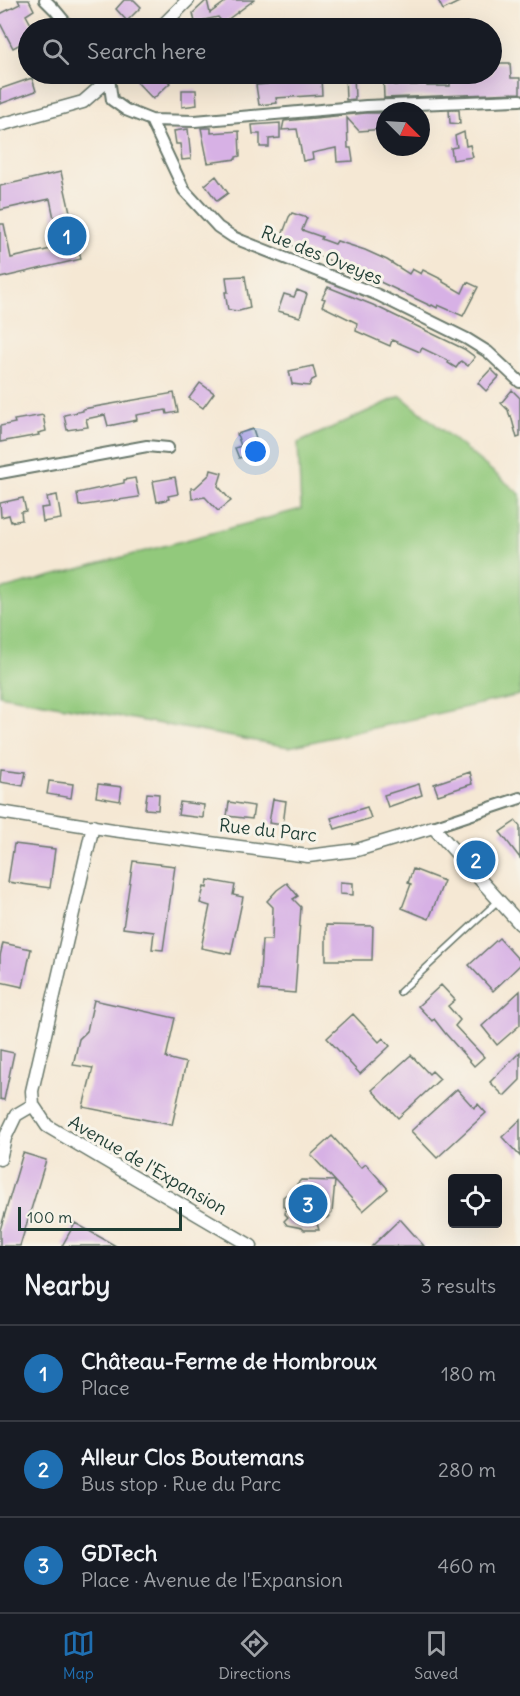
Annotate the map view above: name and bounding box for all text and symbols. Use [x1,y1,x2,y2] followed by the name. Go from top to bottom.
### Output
[18,18,502,84] search box
[39,35,72,68] icon: search
[87,37,206,65] text: Search here
[376,102,430,156] north arrow
[48,214,86,258] pin: 1
[258,220,386,290] street label: Rue des Oveyes
[241,437,270,466] your location
[218,813,318,847] street label: Rue du Parc
[456,838,496,882] pin: 2
[64,1110,232,1220] street label: Avenue de l'Expansion
[448,1174,502,1228] map controls
[448,1174,502,1228] button: locate
[288,1182,328,1226] pin: 3
[18,1204,182,1232] scale bar
[27,1207,72,1227] text: 100 m
[24,1269,110,1302] text: Nearby
[420,1273,496,1298] text: 3 results
[81,1347,377,1375] text: Château-Ferme de Hombroux
[40,1361,47,1386] text: 1
[441,1361,496,1386] text: 180 m
[81,1375,129,1400] text: Place
[81,1443,304,1471] text: Alleur Clos Boutemans
[38,1457,49,1482] text: 2
[438,1457,496,1482] text: 280 m
[81,1471,281,1496] text: Bus stop · Rue du Parc
[81,1539,157,1567] text: GDTech
[38,1553,49,1578] text: 3
[437,1553,496,1578] text: 460 m
[81,1567,343,1592] text: Place · Avenue de l'Expansion
[62,1627,95,1683] tab: Map
[218,1627,291,1683] tab: Directions
[414,1627,458,1683] tab: Saved

